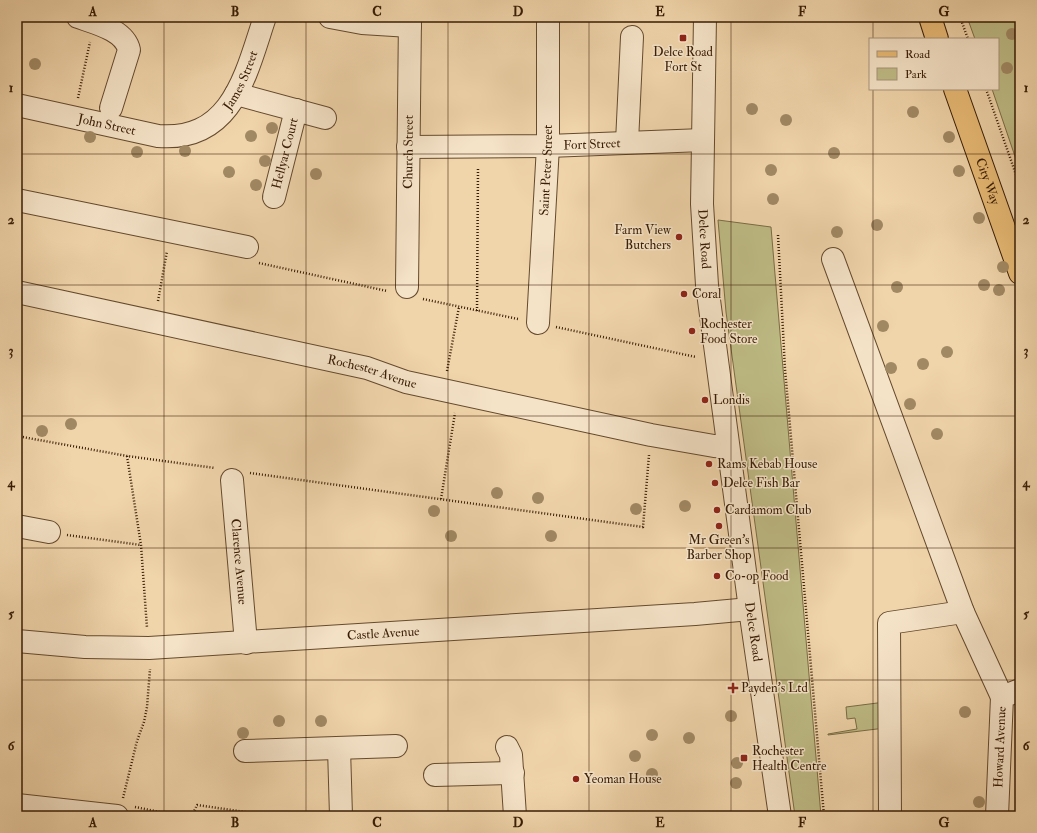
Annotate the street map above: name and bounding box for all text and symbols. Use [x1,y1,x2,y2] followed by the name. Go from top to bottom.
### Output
[88,4,98,20] text: A
[231,4,239,20] text: B
[372,4,382,20] text: C
[513,4,524,20] text: D
[655,4,665,20] text: E
[798,4,807,20] text: F
[939,4,950,20] text: G
[678,33,688,43] marker: Delce Road Fort St
[869,38,999,90] legend
[653,44,714,75] place label: Delce Road Fort St
[905,47,930,62] text: Road
[219,49,261,115] street label: James Street
[905,67,927,82] text: Park
[9,80,14,96] text: 1
[1024,80,1029,96] text: 1
[75,110,137,139] street label: John Street
[400,115,417,189] street label: Church Street
[268,116,302,191] street label: Hellyar Court
[536,125,556,216] street label: Saint Peter Street
[563,135,621,153] street label: Fort Street
[972,156,1003,208] street label: City Way
[694,208,714,270] street label: Delce Road
[8,212,15,228] text: 2
[1023,212,1030,228] text: 2
[614,222,672,253] place label: Farm View Butchers
[674,232,684,242] marker: Farm View Butchers
[692,286,722,302] place label: Coral
[679,289,689,299] marker: Coral
[700,316,758,347] place label: Rochester Food Store
[687,326,697,336] marker: Rochester Food Store
[9,343,14,359] text: 3
[1024,343,1029,359] text: 3
[326,352,419,392] street label: Rochester Avenue
[713,392,750,408] place label: Londis
[700,395,710,405] marker: Londis
[717,456,818,472] place label: Rams Kebab House
[704,459,714,469] marker: Rams Kebab House
[6,475,15,491] text: 4
[723,475,800,491] place label: Delce Fish Bar
[1021,475,1030,491] text: 4
[710,478,720,488] marker: Delce Fish Bar
[725,502,811,518] place label: Cardamom Club
[712,505,722,515] marker: Cardamom Club
[227,518,251,606] street label: Clarence Avenue
[714,521,724,531] marker: Mr Green's Barber Shop
[687,532,752,564] place label: Mr Green's Barber Shop
[725,568,789,585] place label: Co-op Food
[712,571,722,581] marker: Co-op Food
[741,601,766,663] street label: Delce Road
[8,606,14,622] text: 5
[1023,606,1029,622] text: 5
[347,623,421,644] street label: Castle Avenue
[741,680,809,697] place label: Payden's Ltd
[728,683,738,693] marker: Payden's Ltd
[990,705,1010,788] street label: Howard Avenue
[8,738,16,754] text: 6
[1023,738,1031,754] text: 6
[752,743,827,774] place label: Rochester Health Centre
[739,753,749,763] marker: Rochester Health Centre
[584,771,662,787] place label: Yeoman House
[571,774,581,784] marker: Yeoman House
[88,815,98,831] text: A
[231,815,239,831] text: B
[372,815,382,831] text: C
[513,815,524,831] text: D
[655,815,665,831] text: E
[798,815,807,831] text: F
[939,815,950,831] text: G

